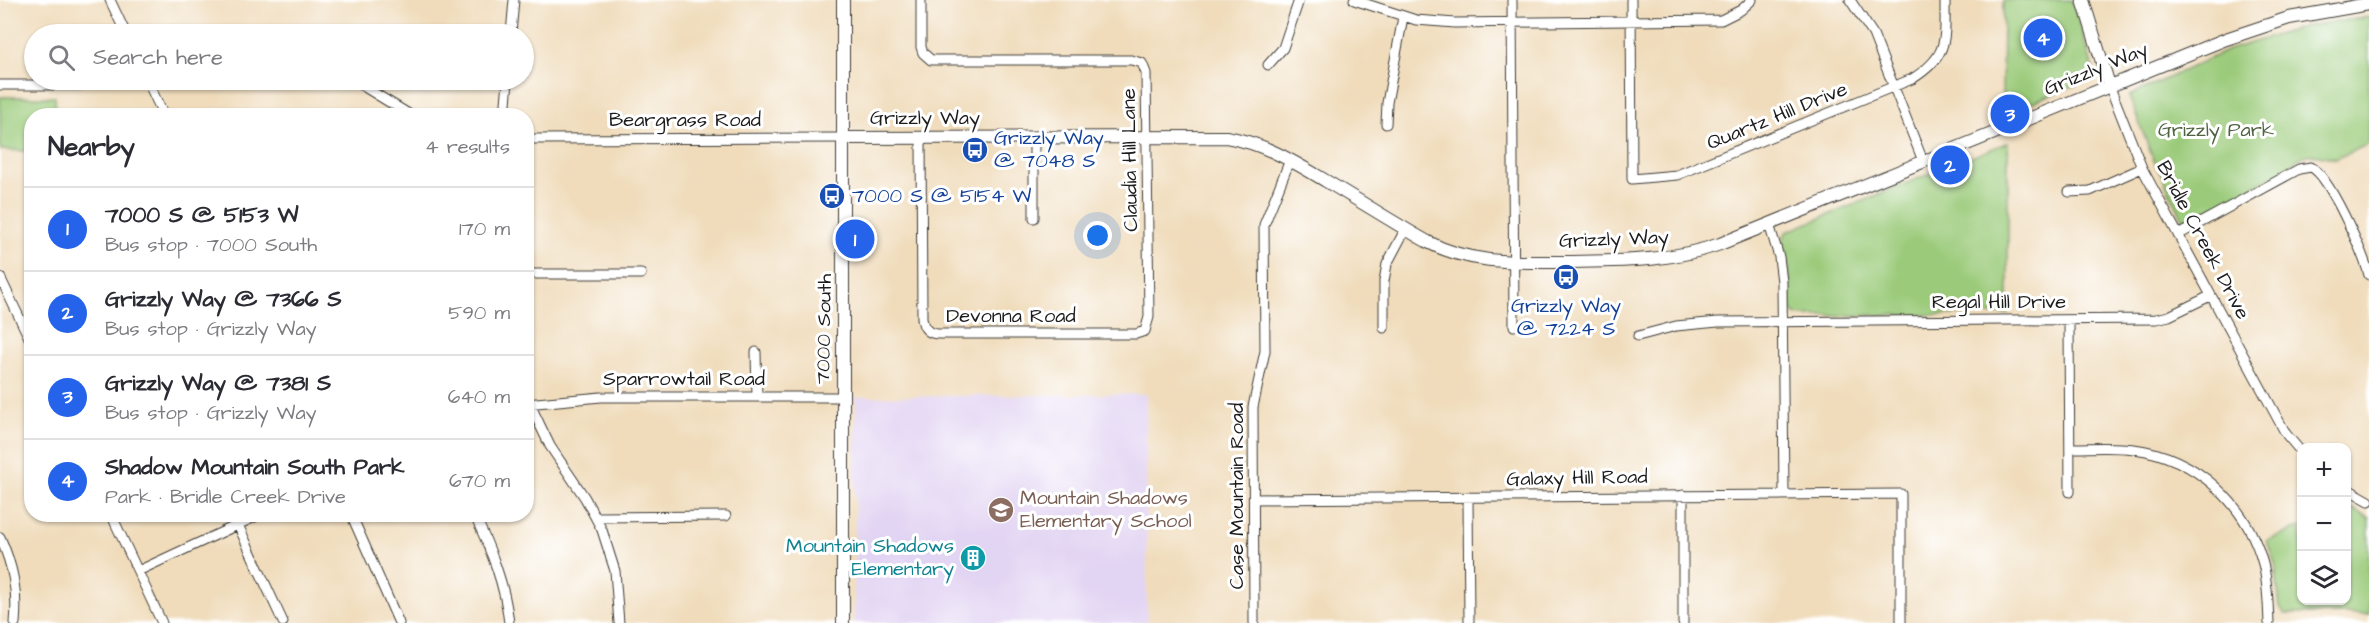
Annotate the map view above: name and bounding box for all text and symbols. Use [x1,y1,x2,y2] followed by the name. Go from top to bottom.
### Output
[2024,15,2062,60] pin: 4
[24,24,534,90] search box
[2040,35,2153,103] street label: Grizzly Way
[45,41,78,74] icon: search
[93,42,223,73] text: Search here
[1703,75,1852,157] street label: Quartz Hill Drive
[1115,88,1145,232] street label: Claudia Hill Lane
[1990,92,2030,136] pin: 3
[870,104,980,133] street label: Grizzly Way
[609,106,761,135] street label: Beargrass Road
[2158,116,2274,145] park label: Grizzly Park
[994,124,1104,175] place label: Grizzly Way @ 7048 S
[48,129,135,165] text: Nearby
[425,133,510,161] text: 4 results
[960,135,990,165] bus stop icon: Grizzly Way @ 7048 S
[1930,142,1970,188] pin: 2
[2149,156,2257,324] street label: Bridle Creek Drive
[817,181,847,211] bus stop icon: 7000 S @ 5154 W
[852,182,1031,210] place label: 7000 S @ 5154 W
[105,200,298,231] text: 7000 S @ 5153 W
[66,215,69,243] text: 1
[459,215,510,243] text: 170 m
[836,216,874,262] pin: 1
[1083,221,1112,250] your location
[1559,223,1669,256] street label: Grizzly Way
[105,231,317,259] text: Bus stop · 7000 South
[1551,262,1581,292] bus stop icon: Grizzly Way @ 7224 S
[809,273,839,384] street label: 7000 South
[105,284,342,315] text: Grizzly Way @ 7366 S
[1932,288,2066,317] street label: Regal Hill Drive
[1511,292,1621,343] place label: Grizzly Way @ 7224 S
[62,299,73,327] text: 2
[448,299,510,327] text: 590 m
[946,302,1076,330] street label: Devonna Road
[105,315,317,343] text: Bus stop · Grizzly Way
[603,365,765,393] street label: Sparrowtail Road
[105,368,331,399] text: Grizzly Way @ 7381 S
[62,383,73,411] text: 3
[448,383,510,411] text: 640 m
[105,399,317,427] text: Bus stop · Grizzly Way
[1223,403,1251,589] street label: Case Mountain Road
[2297,443,2351,605] map controls
[2297,443,2351,497] button: +
[105,452,405,483] text: Shadow Mountain South Park
[1506,463,1648,494] street label: Galaxy Hill Road
[61,467,74,495] text: 4
[449,467,510,495] text: 670 m
[105,483,346,511] text: Park · Bridle Creek Drive
[1020,484,1192,536] place label: Mountain Shadows Elementary School
[986,495,1016,525] school or university icon: Mountain Shadows Elementary School
[2297,497,2351,551] button: −
[786,532,954,584] place label: Mountain Shadows Elementary
[958,543,988,573] building icon: Mountain Shadows Elementary
[2297,551,2351,605] button: layers

